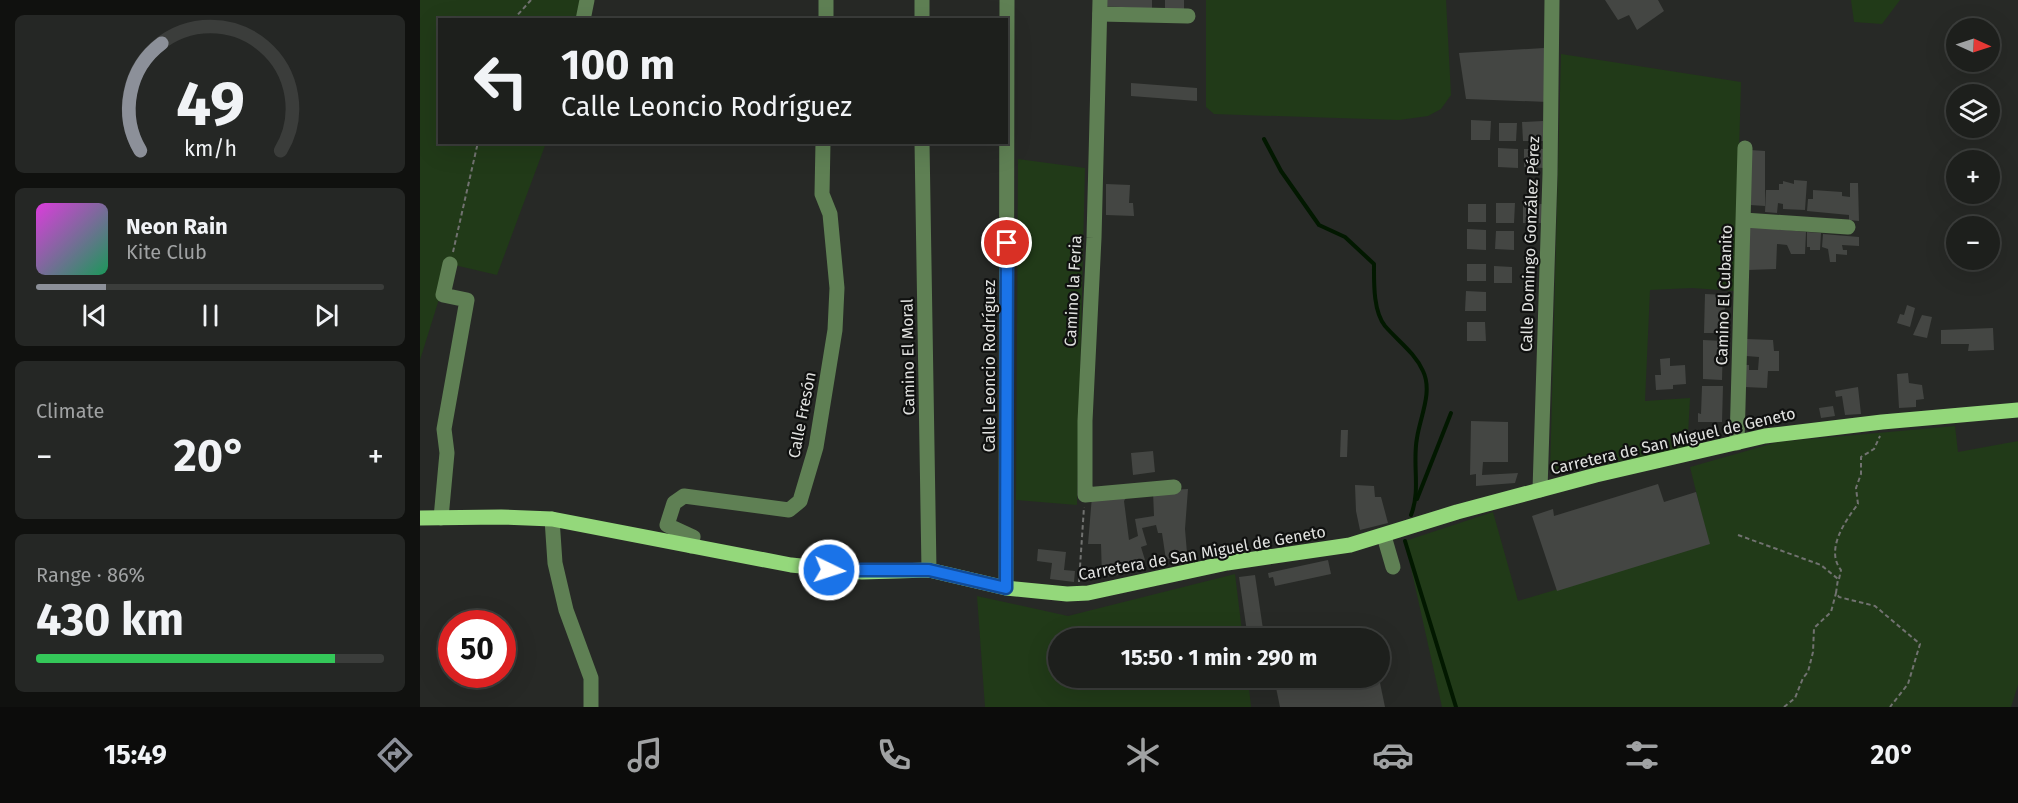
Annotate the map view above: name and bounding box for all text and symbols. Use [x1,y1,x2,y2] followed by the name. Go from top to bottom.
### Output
[1946,18,2000,72] north arrow
[1946,18,2000,270] map controls
[561,40,675,90] text: 100 m
[462,42,540,120] icon: left
[176,67,244,142] text: 49
[1946,84,2000,138] button: layers
[561,91,852,123] text: Calle Leoncio Rodríguez
[183,136,237,162] text: km/h
[1517,136,1543,352] street label: Calle Domingo González Pérez
[1946,150,2000,204] button: +
[126,213,228,240] text: Neon Rain
[1946,216,2000,270] button: −
[981,217,1032,268] pin
[1712,224,1736,366] street label: Camino El Cubanito
[990,226,1023,259] icon: arrive
[1061,235,1085,347] street label: Camino la Feria
[126,240,207,264] text: Kite Club
[980,280,999,452] street label: Calle Leoncio Rodríguez
[897,298,919,416] street label: Camino El Moral
[78,299,111,332] icon: previous
[194,299,227,332] icon: pause
[310,299,343,332] icon: next
[784,370,820,460] street label: Calle Fresón
[36,399,104,423] text: Climate
[1549,404,1797,478] street label: Carretera de San Miguel de Geneto
[173,429,247,483] text: 20°
[36,437,53,477] text: −
[368,437,384,477] text: +
[1077,522,1327,584] street label: Carretera de San Miguel de Geneto
[797,538,861,602] position arrow
[36,563,145,587] text: Range · 86%
[36,593,184,647] text: 430 km
[438,610,516,688] speed limit sign: 50
[1121,644,1317,671] text: 15:50 · 1 min · 290 m
[374,734,416,776] icon: directions
[624,734,666,776] icon: music
[873,734,915,776] icon: phone
[1122,734,1164,776] icon: climate
[1372,734,1414,776] icon: car
[1621,734,1663,776] icon: filters
[104,739,167,771] text: 15:49
[1870,739,1914,771] text: 20°

